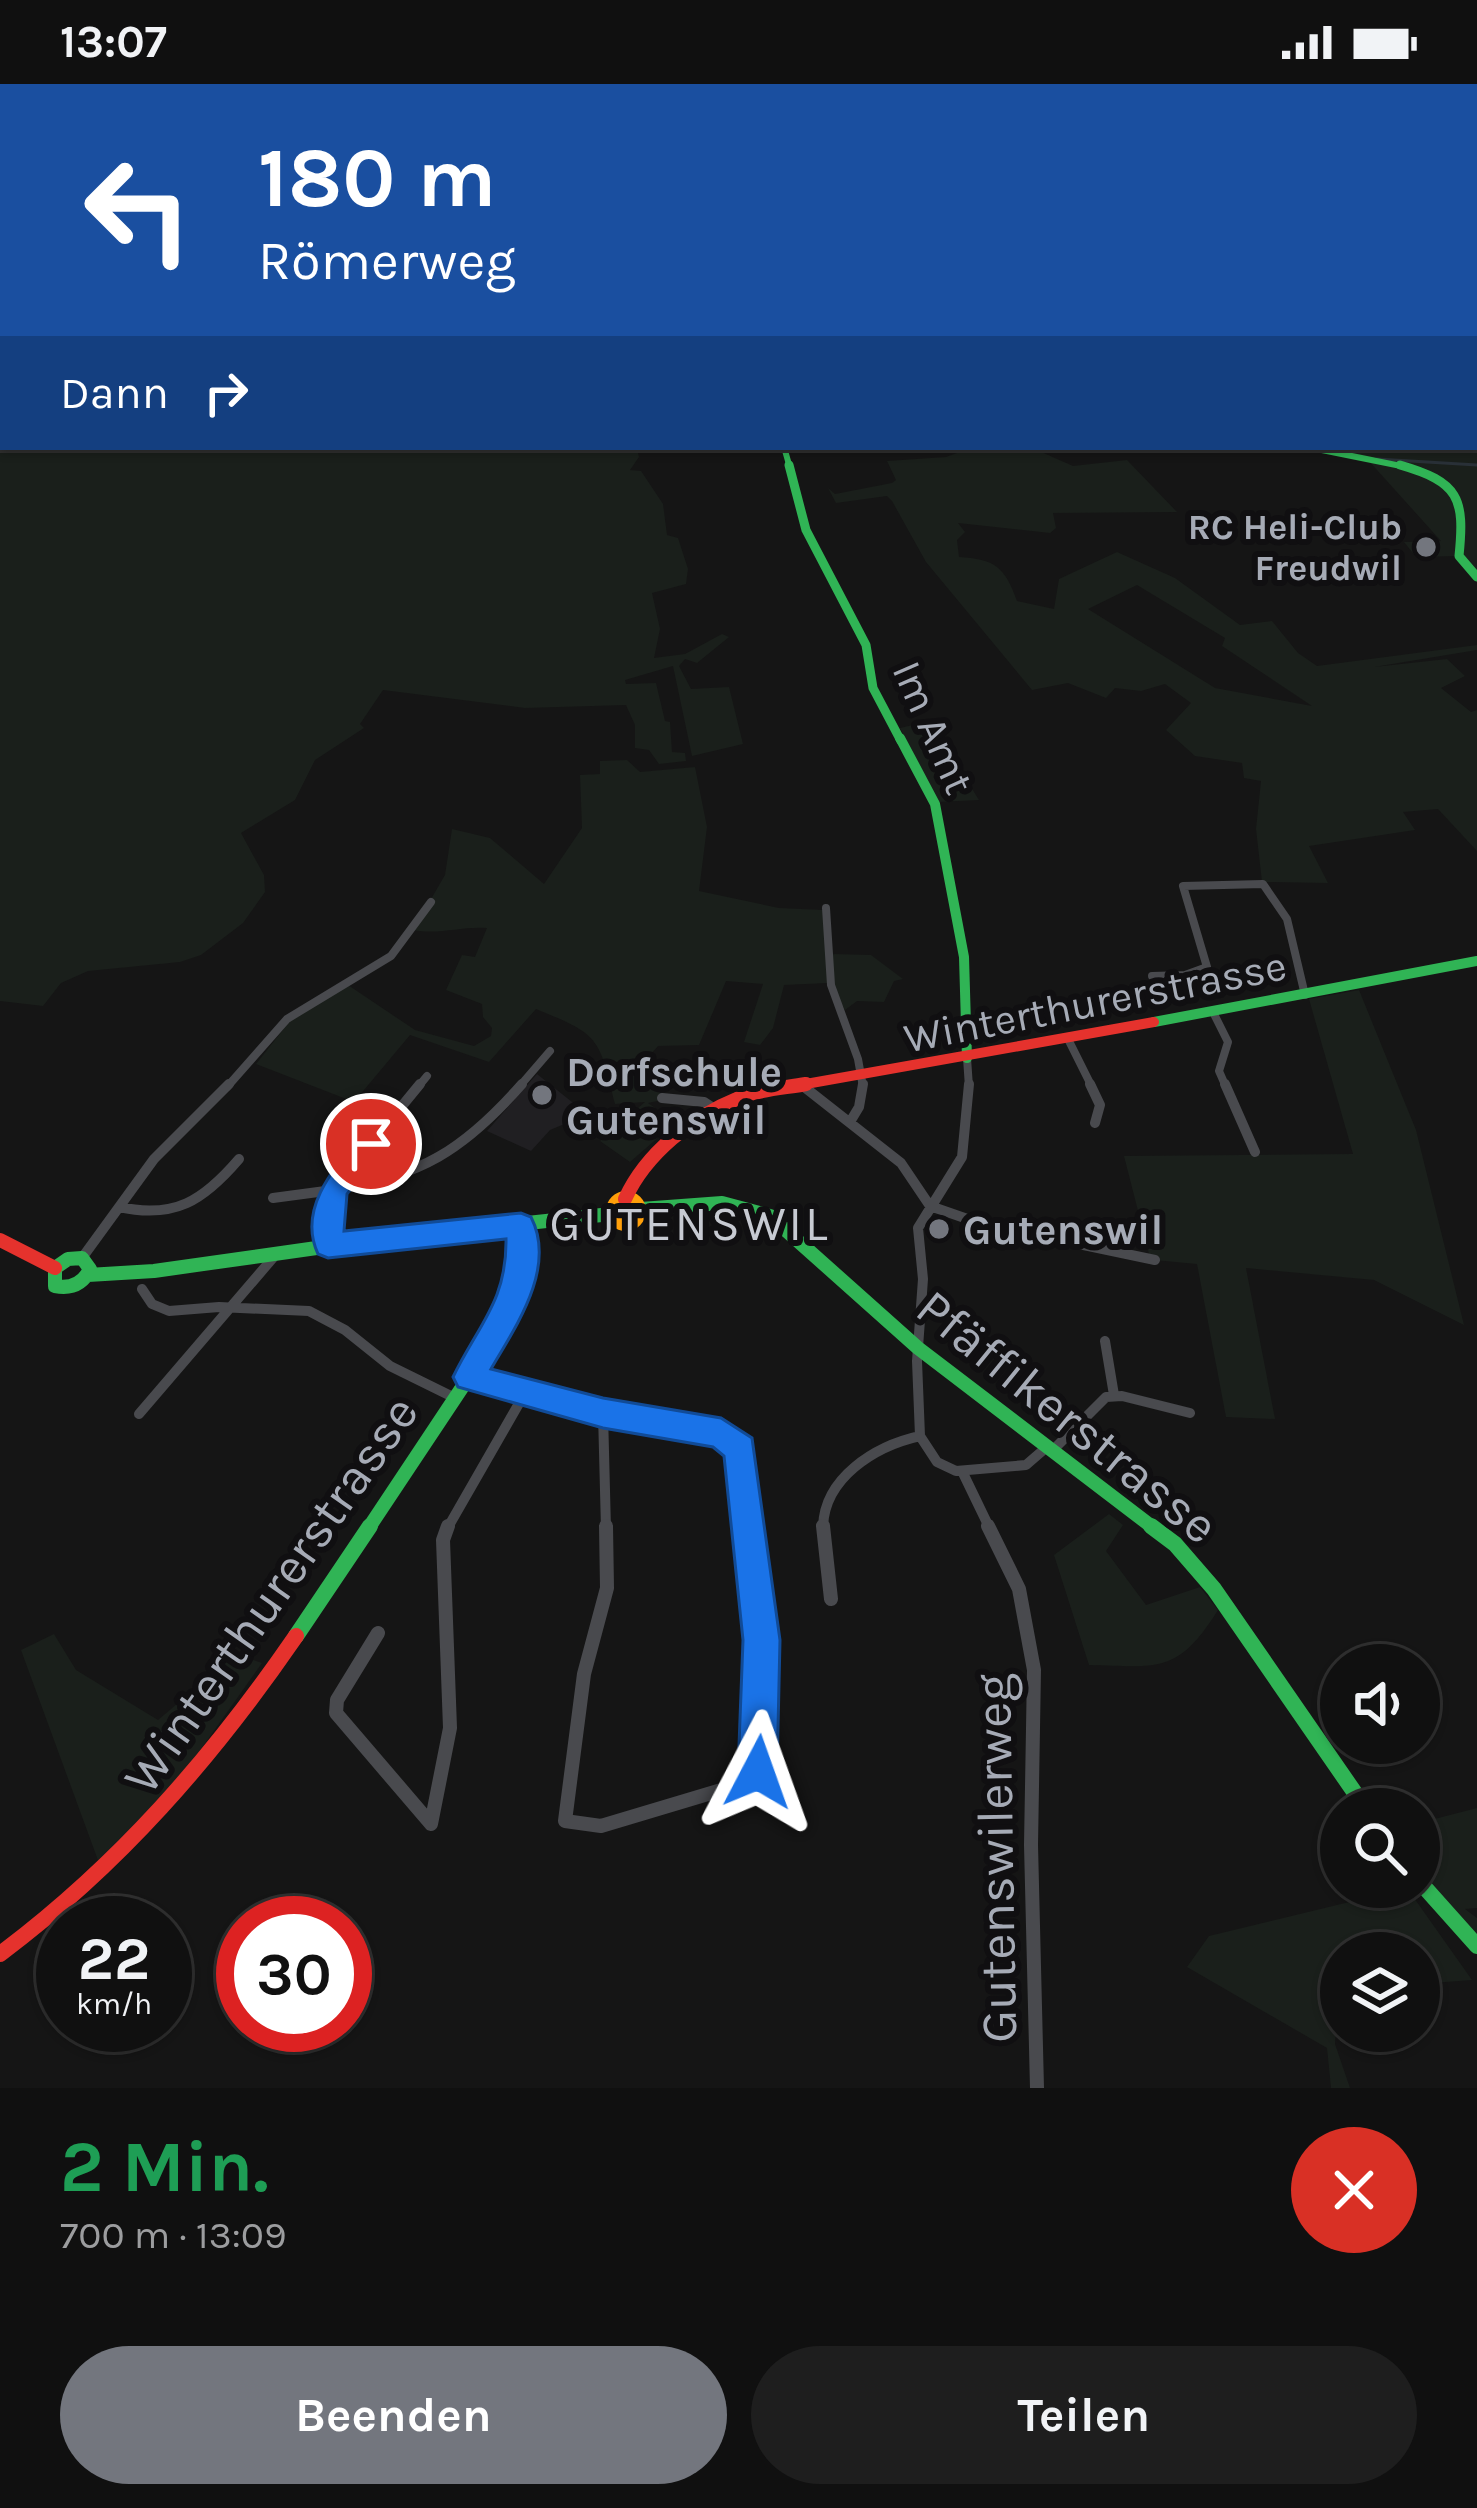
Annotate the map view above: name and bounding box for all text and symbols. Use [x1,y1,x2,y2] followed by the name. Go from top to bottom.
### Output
[60,16,167,68] text: 13:07
[258,129,496,227] text: 180 m
[60,132,216,288] icon: left
[258,229,516,293] text: Römerweg
[193,360,259,426] icon: right
[60,367,169,419] text: Dann
[1188,506,1402,589] place label: RC Heli-Club Freudwil
[1413,534,1439,560] marker: RC Heli-Club Freudwil
[882,653,984,802] street label: Im Amt
[900,940,1291,1064] street label: Winterthurerstrasse
[566,1047,782,1145] place label: Dorfschule Gutenswil
[529,1082,555,1108] marker: Dorfschule Gutenswil
[320,1093,422,1195] pin
[338,1111,404,1177] icon: arrive
[550,1196,830,1252] district label: GUTENSWIL
[963,1205,1163,1255] place label: Gutenswil
[926,1216,952,1242] marker: Gutenswil
[905,1277,1230,1556] street label: Pfäffikerstrasse
[111,1384,431,1805] street label: Winterthurerstrasse
[1320,1644,1440,2052] map controls
[1320,1644,1440,1764] button: sound
[963,1673,1029,2043] street label: Gutenswilerweg
[695,1709,821,1835] position arrow
[1320,1788,1440,1908] button: search
[216,1896,372,2052] speed limit sign: 30
[78,1924,150,1994] text: 22
[1320,1932,1440,2052] button: layers
[76,1986,152,2022] text: km/h
[60,2125,269,2209] text: 2 Min.
[1291,2127,1417,2253] button: close
[60,2212,287,2258] text: 700 m · 13:09
[60,2346,727,2484] button: Beenden
[751,2346,1417,2484] button: Teilen

